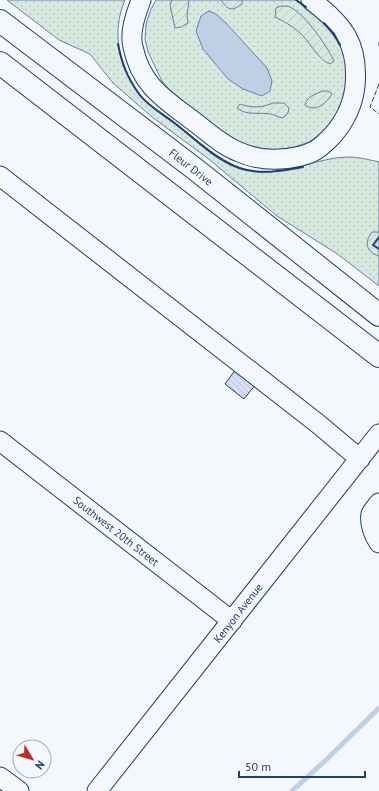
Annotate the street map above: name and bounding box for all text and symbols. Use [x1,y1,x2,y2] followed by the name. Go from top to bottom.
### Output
[166,146,216,189] street label: Fleur Drive
[70,493,162,569] street label: Southwest 20th Street
[210,580,266,646] street label: Kenyon Avenue
[12,739,52,779] north arrow
[239,753,365,779] scale bar
[32,758,48,772] text: N
[245,759,271,774] text: 50 m

